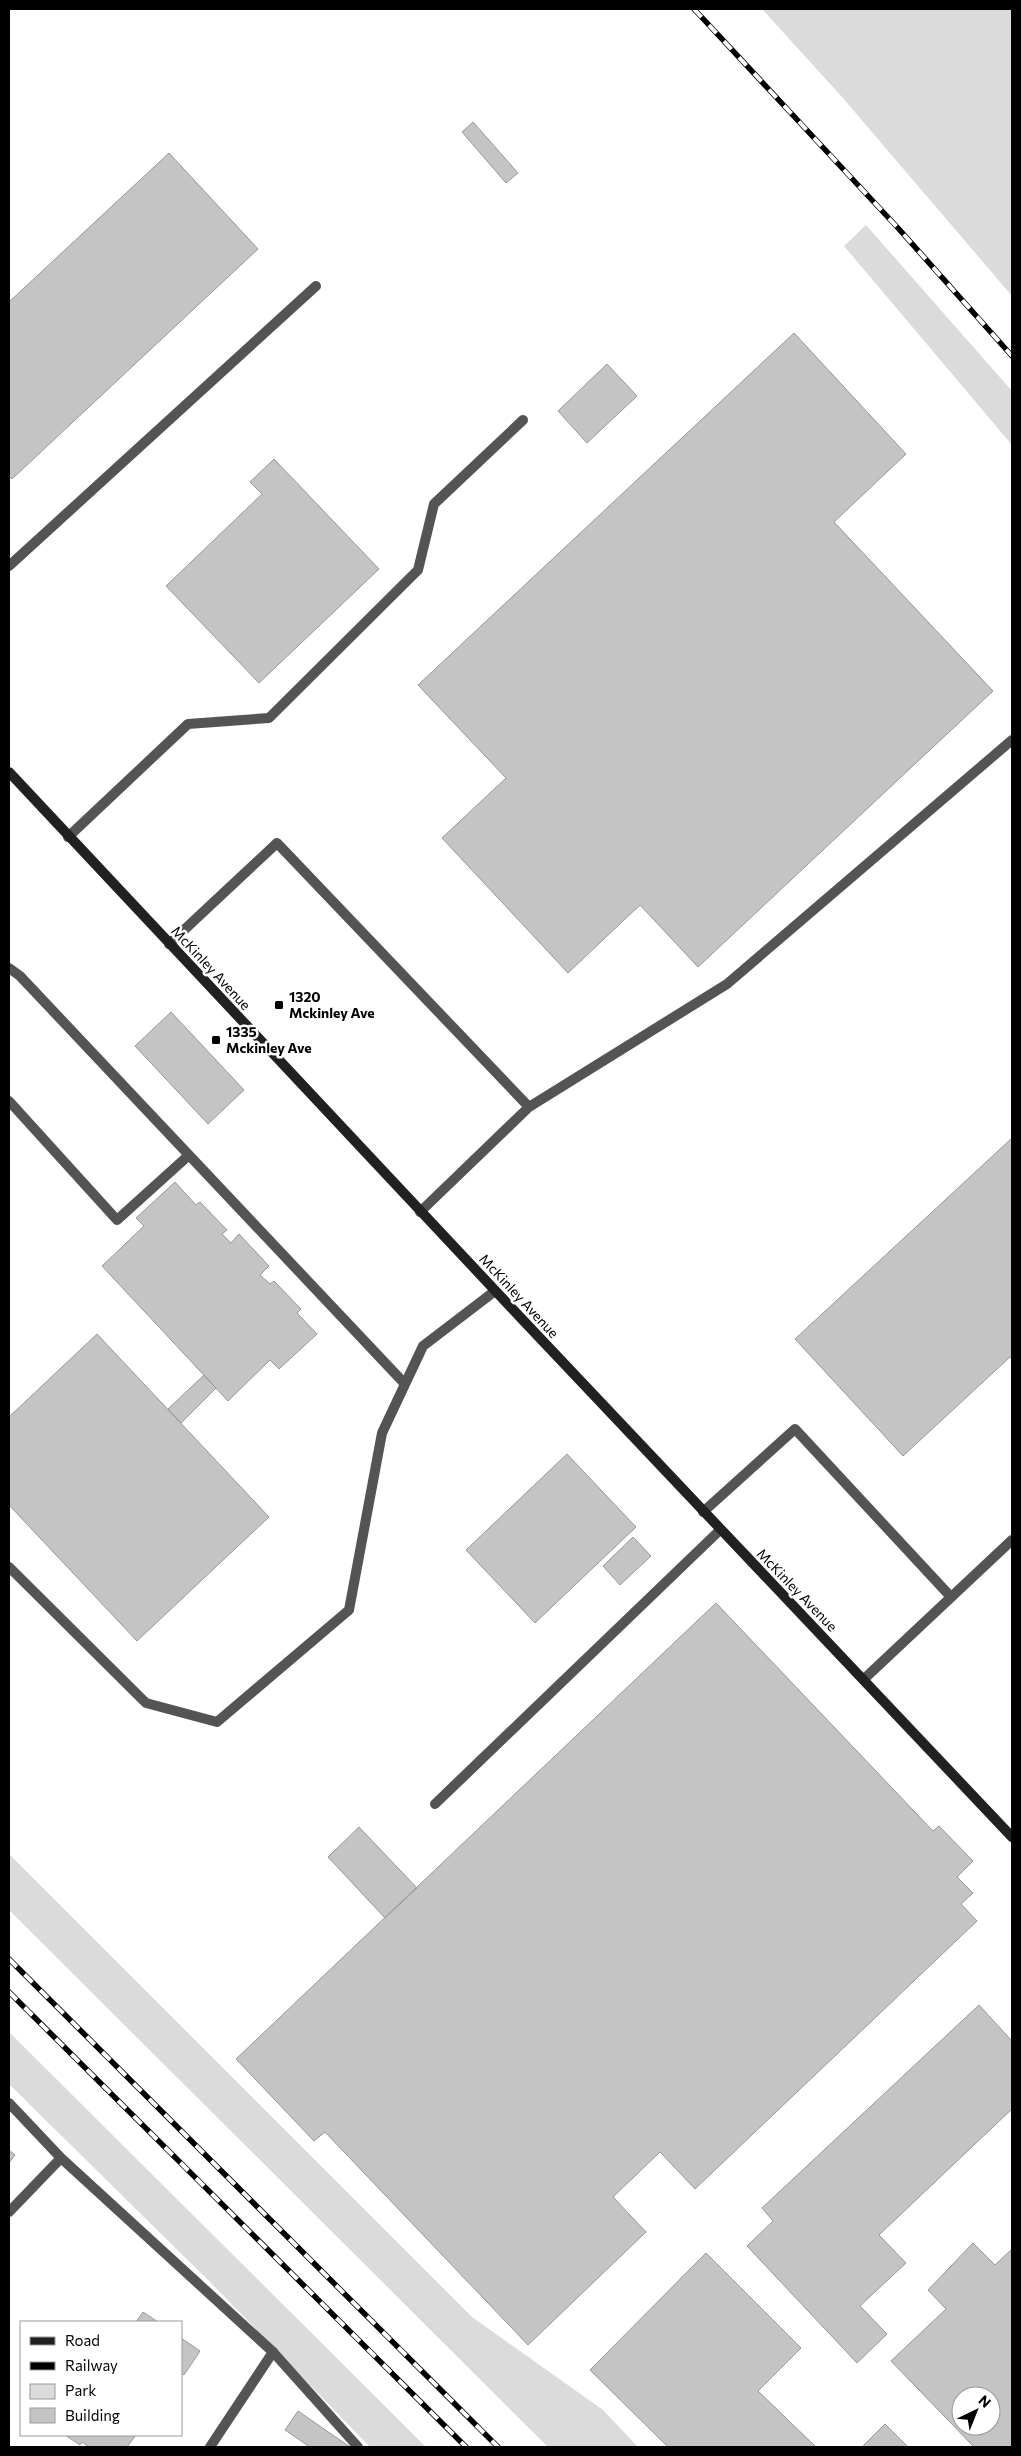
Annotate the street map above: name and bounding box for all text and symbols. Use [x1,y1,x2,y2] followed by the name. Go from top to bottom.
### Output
[168,922,255,1013] street label: McKinley Avenue
[289,988,375,1021] place label: 1320 Mckinley Ave
[273,999,285,1011] marker: 1320 Mckinley Ave
[226,1023,312,1056] place label: 1335 Mckinley Ave
[210,1034,222,1046] marker: 1335 Mckinley Ave
[476,1250,563,1341] street label: McKinley Avenue
[754,1545,841,1635] street label: McKinley Avenue
[20,2321,182,2436] legend
[65,2331,100,2349] text: Road
[65,2356,118,2374] text: Railway
[65,2381,96,2399] text: Park
[951,2386,1001,2436] north arrow
[976,2391,995,2411] text: N
[65,2406,120,2424] text: Building

